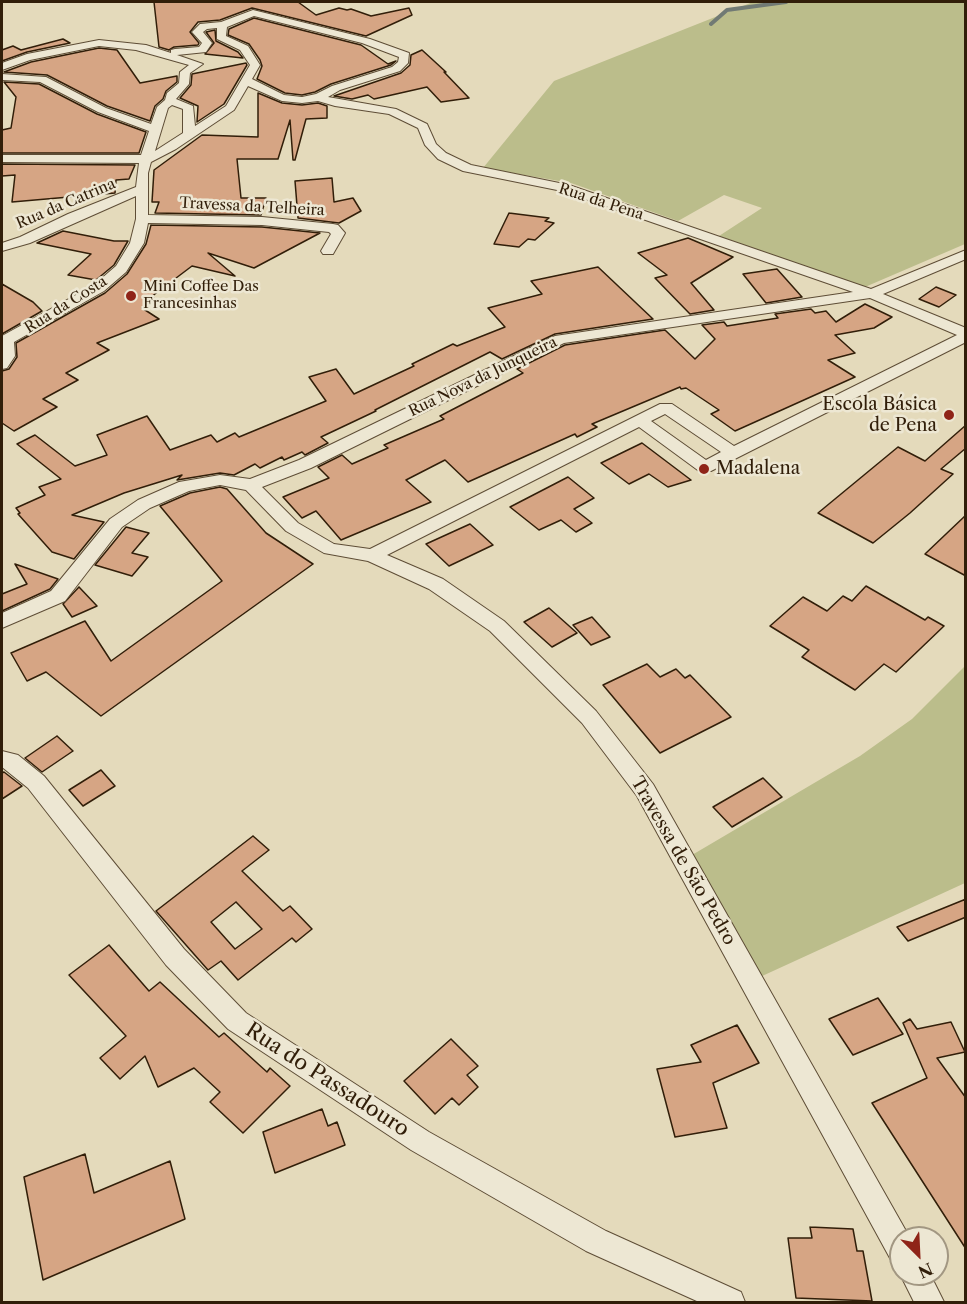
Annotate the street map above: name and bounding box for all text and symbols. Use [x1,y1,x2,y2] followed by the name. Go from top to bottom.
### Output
[14,175,118,233] street label: Rua da Catrina
[556,180,646,224] street label: Rua da Pena
[179,194,325,220] street label: Travessa da Telheira
[22,273,110,337] street label: Rua da Costa
[143,278,259,313] place label: Mini Coffee Das Francesinhas
[124,289,138,303] marker: Mini Coffee Das Francesinhas
[406,333,560,421] street label: Rua Nova da Junqueira
[822,394,937,436] place label: Escola Básica de Pena
[942,408,956,422] marker: Escola Básica de Pena
[716,458,800,480] place label: Madalena
[697,462,711,476] marker: Madalena
[626,773,740,949] street label: Travessa de São Pedro
[240,1018,414,1142] street label: Rua do Passadouro
[889,1226,949,1286] north arrow
[915,1259,936,1283] text: N

